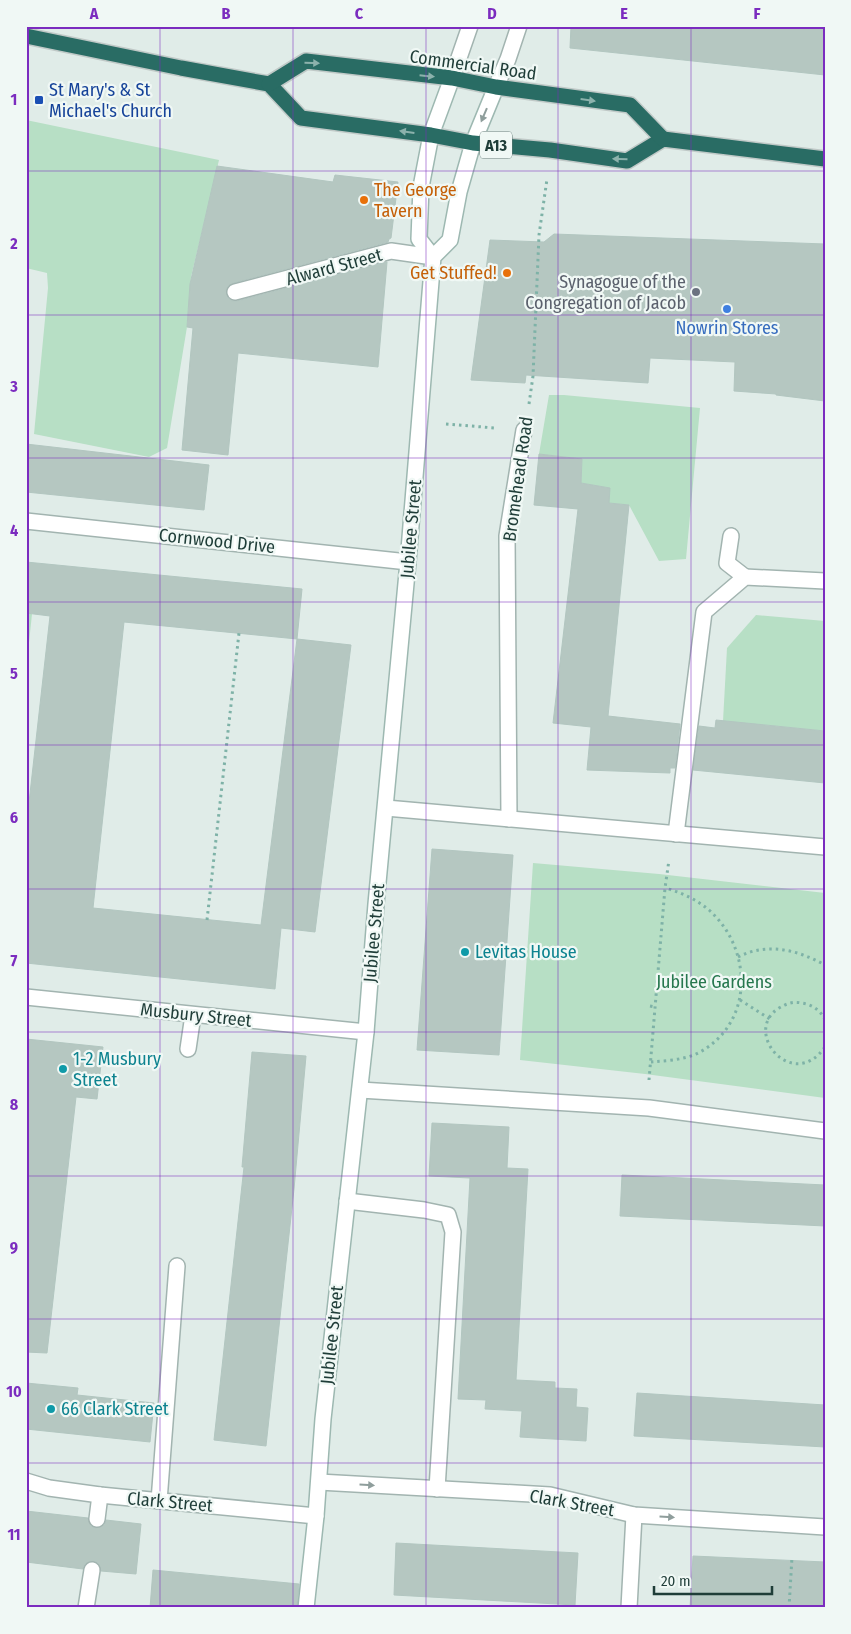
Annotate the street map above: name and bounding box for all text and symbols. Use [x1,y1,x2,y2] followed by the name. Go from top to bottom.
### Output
[89,4,99,23] text: A
[222,4,231,23] text: B
[355,4,364,23] text: C
[487,4,497,23] text: D
[620,4,628,23] text: E
[753,4,761,23] text: F
[408,45,538,85] street label: Commercial Road
[304,59,320,67] one-way arrow
[419,72,435,80] one-way arrow
[49,79,172,122] place label: St Mary's & St Michael's Church
[11,90,17,109] text: 1
[33,94,45,106] marker: St Mary's & St Michael's Church
[580,96,596,104] one-way arrow
[480,108,488,122] one-way arrow
[399,128,415,136] one-way arrow
[480,132,512,158] road number: A13
[612,155,628,163] one-way arrow
[374,179,457,222] place label: The George Tavern
[358,194,370,206] marker: The George Tavern
[9,234,18,253] text: 2
[284,244,385,290] street label: Alward Street
[410,262,497,284] place label: Get Stuffed!
[501,267,513,279] marker: Get Stuffed!
[525,271,686,314] place label: Synagogue of the Congregation of Jacob
[690,286,702,298] marker: Synagogue of the Congregation of Jacob
[721,303,733,315] marker: Nowrin Stores
[675,317,779,339] place label: Nowrin Stores
[9,377,18,396] text: 3
[498,415,538,543] street label: Bromehead Road
[396,478,426,579] street label: Jubilee Street
[10,521,18,540] text: 4
[158,524,276,558] street label: Cornwood Drive
[10,664,18,683] text: 5
[10,808,18,827] text: 6
[359,882,389,983] street label: Jubilee Street
[475,941,577,963] place label: Levitas House
[459,946,471,958] marker: Levitas House
[11,951,18,970] text: 7
[656,971,772,993] park label: Jubilee Gardens
[139,998,253,1032] street label: Musbury Street
[73,1048,161,1091] place label: 1-2 Musbury Street
[57,1063,69,1075] marker: 1-2 Musbury Street
[10,1095,19,1114] text: 8
[10,1238,18,1257] text: 9
[316,1284,348,1386] street label: Jubilee Street
[6,1382,22,1401] text: 10
[61,1398,169,1420] place label: 66 Clark Street
[45,1403,57,1415] marker: 66 Clark Street
[359,1482,375,1490] one-way arrow
[528,1485,616,1521] street label: Clark Street
[126,1487,214,1517] street label: Clark Street
[659,1513,675,1521] one-way arrow
[7,1525,21,1544] text: 11
[654,1564,771,1596] scale bar
[661,1572,691,1590] text: 20 m

